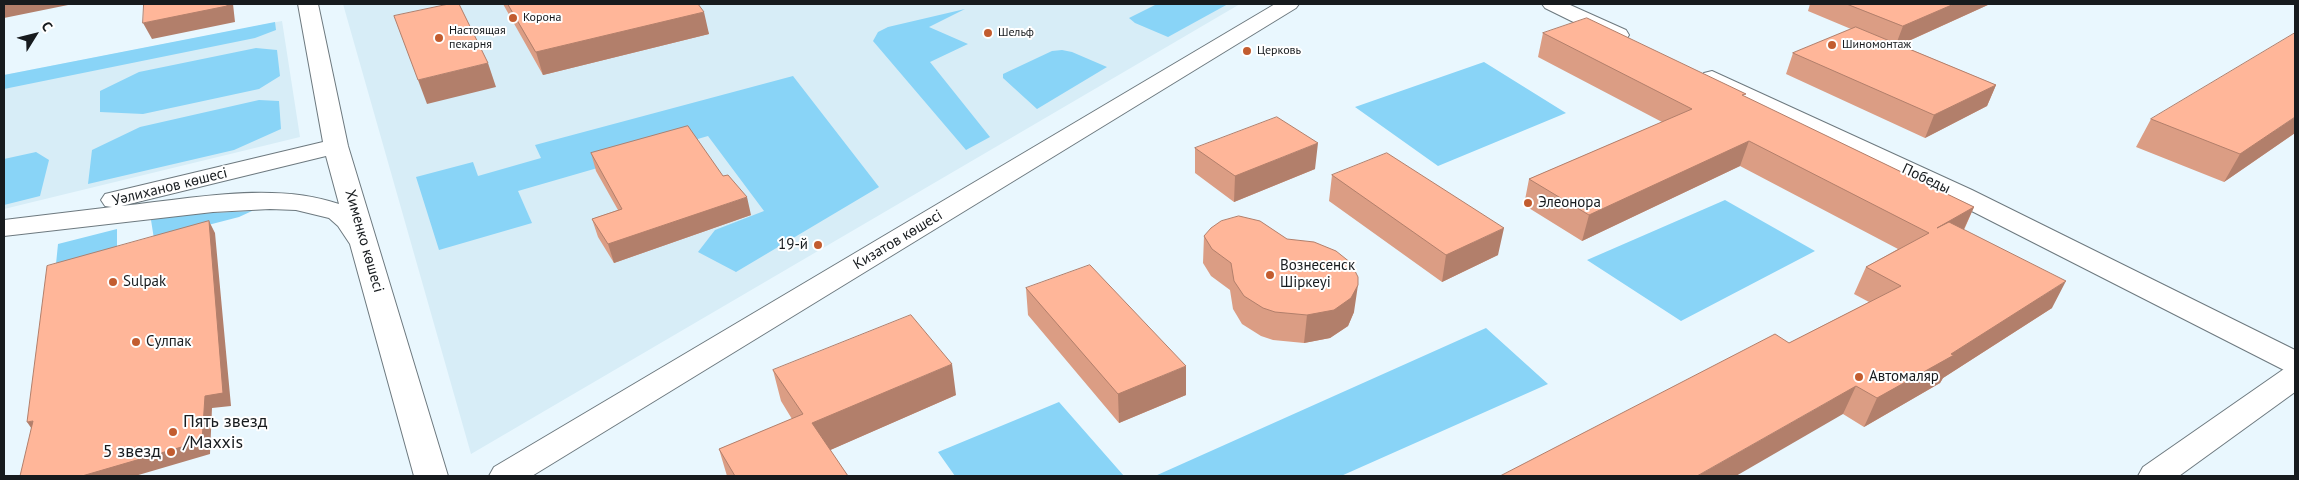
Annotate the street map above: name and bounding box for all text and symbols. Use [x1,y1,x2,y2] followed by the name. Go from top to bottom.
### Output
[10,10,60,60] north arrow
[523,11,561,25] place label: Корона
[507,12,519,24] marker: Корона
[38,18,57,35] text: С
[449,24,506,52] place label: Настоящая пекарня
[998,26,1034,40] place label: Шельф
[982,27,994,39] marker: Шельф
[433,32,445,44] marker: Настоящая пекарня
[1842,38,1911,52] place label: Шиномонтаж
[1826,39,1838,51] marker: Шиномонтаж
[1257,44,1301,58] place label: Церковь
[1241,45,1253,57] marker: Церковь
[1899,160,1953,198] street label: Победы
[111,164,229,210] street label: Уәлиханов көшесі
[341,187,387,295] street label: Хименко көшесі
[1538,194,1601,212] place label: Элеонора
[1522,197,1534,209] marker: Элеонора
[850,206,946,274] street label: Кизатов көшесі
[778,236,808,254] place label: 19-й
[812,239,824,251] marker: 19-й
[1280,257,1355,292] place label: Вознесенск Шіркеуі
[1264,269,1276,281] marker: Вознесенск Шіркеуі
[123,273,166,291] place label: Sulpak
[107,276,119,288] marker: Sulpak
[146,333,191,351] place label: Сулпак
[130,336,142,348] marker: Сулпак
[1869,368,1939,386] place label: Автомаляр
[1853,371,1865,383] marker: Автомаляр
[183,411,267,454] place label: Пять звезд /Maxxis
[167,426,179,438] marker: Пять звезд /Maxxis
[103,441,161,463] place label: 5 звезд
[165,446,177,458] marker: 5 звезд

